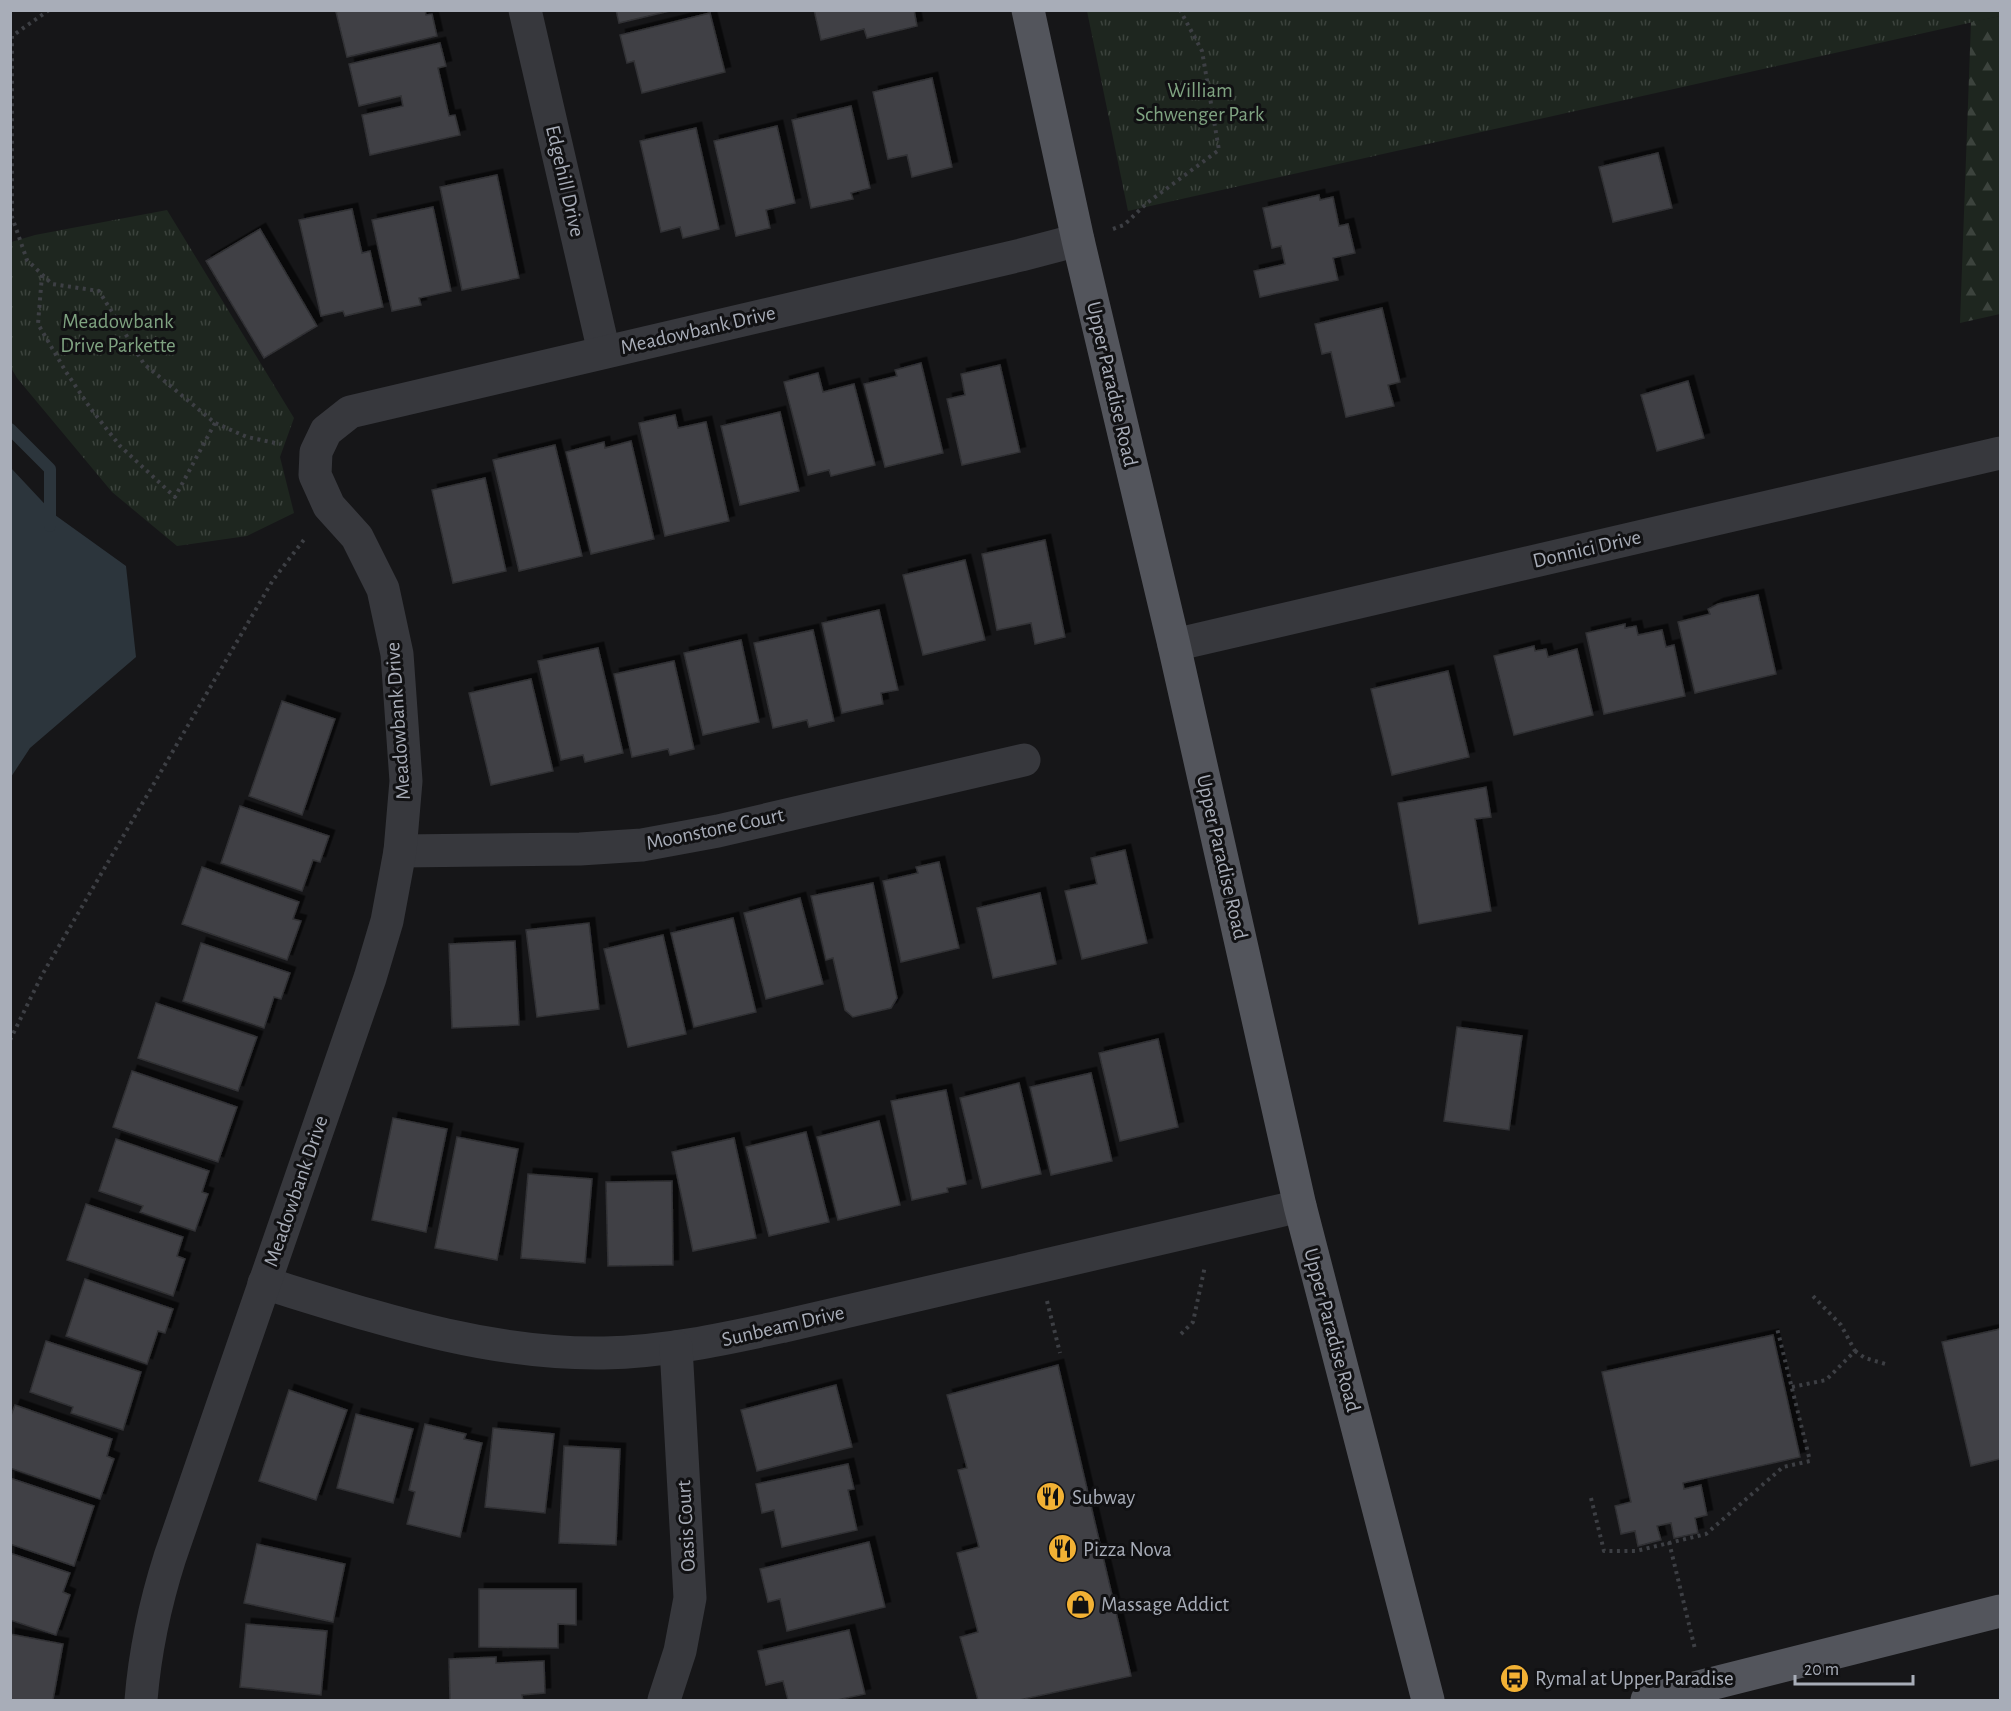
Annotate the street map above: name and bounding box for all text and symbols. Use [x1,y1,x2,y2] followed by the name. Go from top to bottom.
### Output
[1136,80,1265,125] park label: William Schwenger Park
[542,123,588,239] street label: Edgehill Drive
[1083,299,1141,469] street label: Upper Paradise Road
[618,302,778,358] street label: Meadowbank Drive
[60,311,176,356] park label: Meadowbank Drive Parkette
[1531,526,1643,572] street label: Donnici Drive
[382,641,414,801] street label: Meadowbank Drive
[1193,772,1251,942] street label: Upper Paradise Road
[644,804,786,854] street label: Moonstone Court
[260,1113,332,1269] street label: Meadowbank Drive
[1300,1246,1364,1414] street label: Upper Paradise Road
[720,1302,846,1350] street label: Sunbeam Drive
[673,1479,699,1572] street label: Oasis Court
[1035,1481,1067,1513] restaurant icon: Subway
[1072,1487,1135,1508] place label: Subway
[1046,1533,1078,1565] restaurant icon: Pizza Nova
[1083,1539,1172,1560] place label: Pizza Nova
[1064,1588,1096,1620] shop icon: Massage Addict
[1101,1594,1229,1615] place label: Massage Addict
[1795,1648,1914,1686] scale bar
[1804,1661,1839,1679] text: 20 m
[1498,1662,1530,1694] bus stop icon: Rymal at Upper Paradise
[1535,1668,1734,1689] place label: Rymal at Upper Paradise

